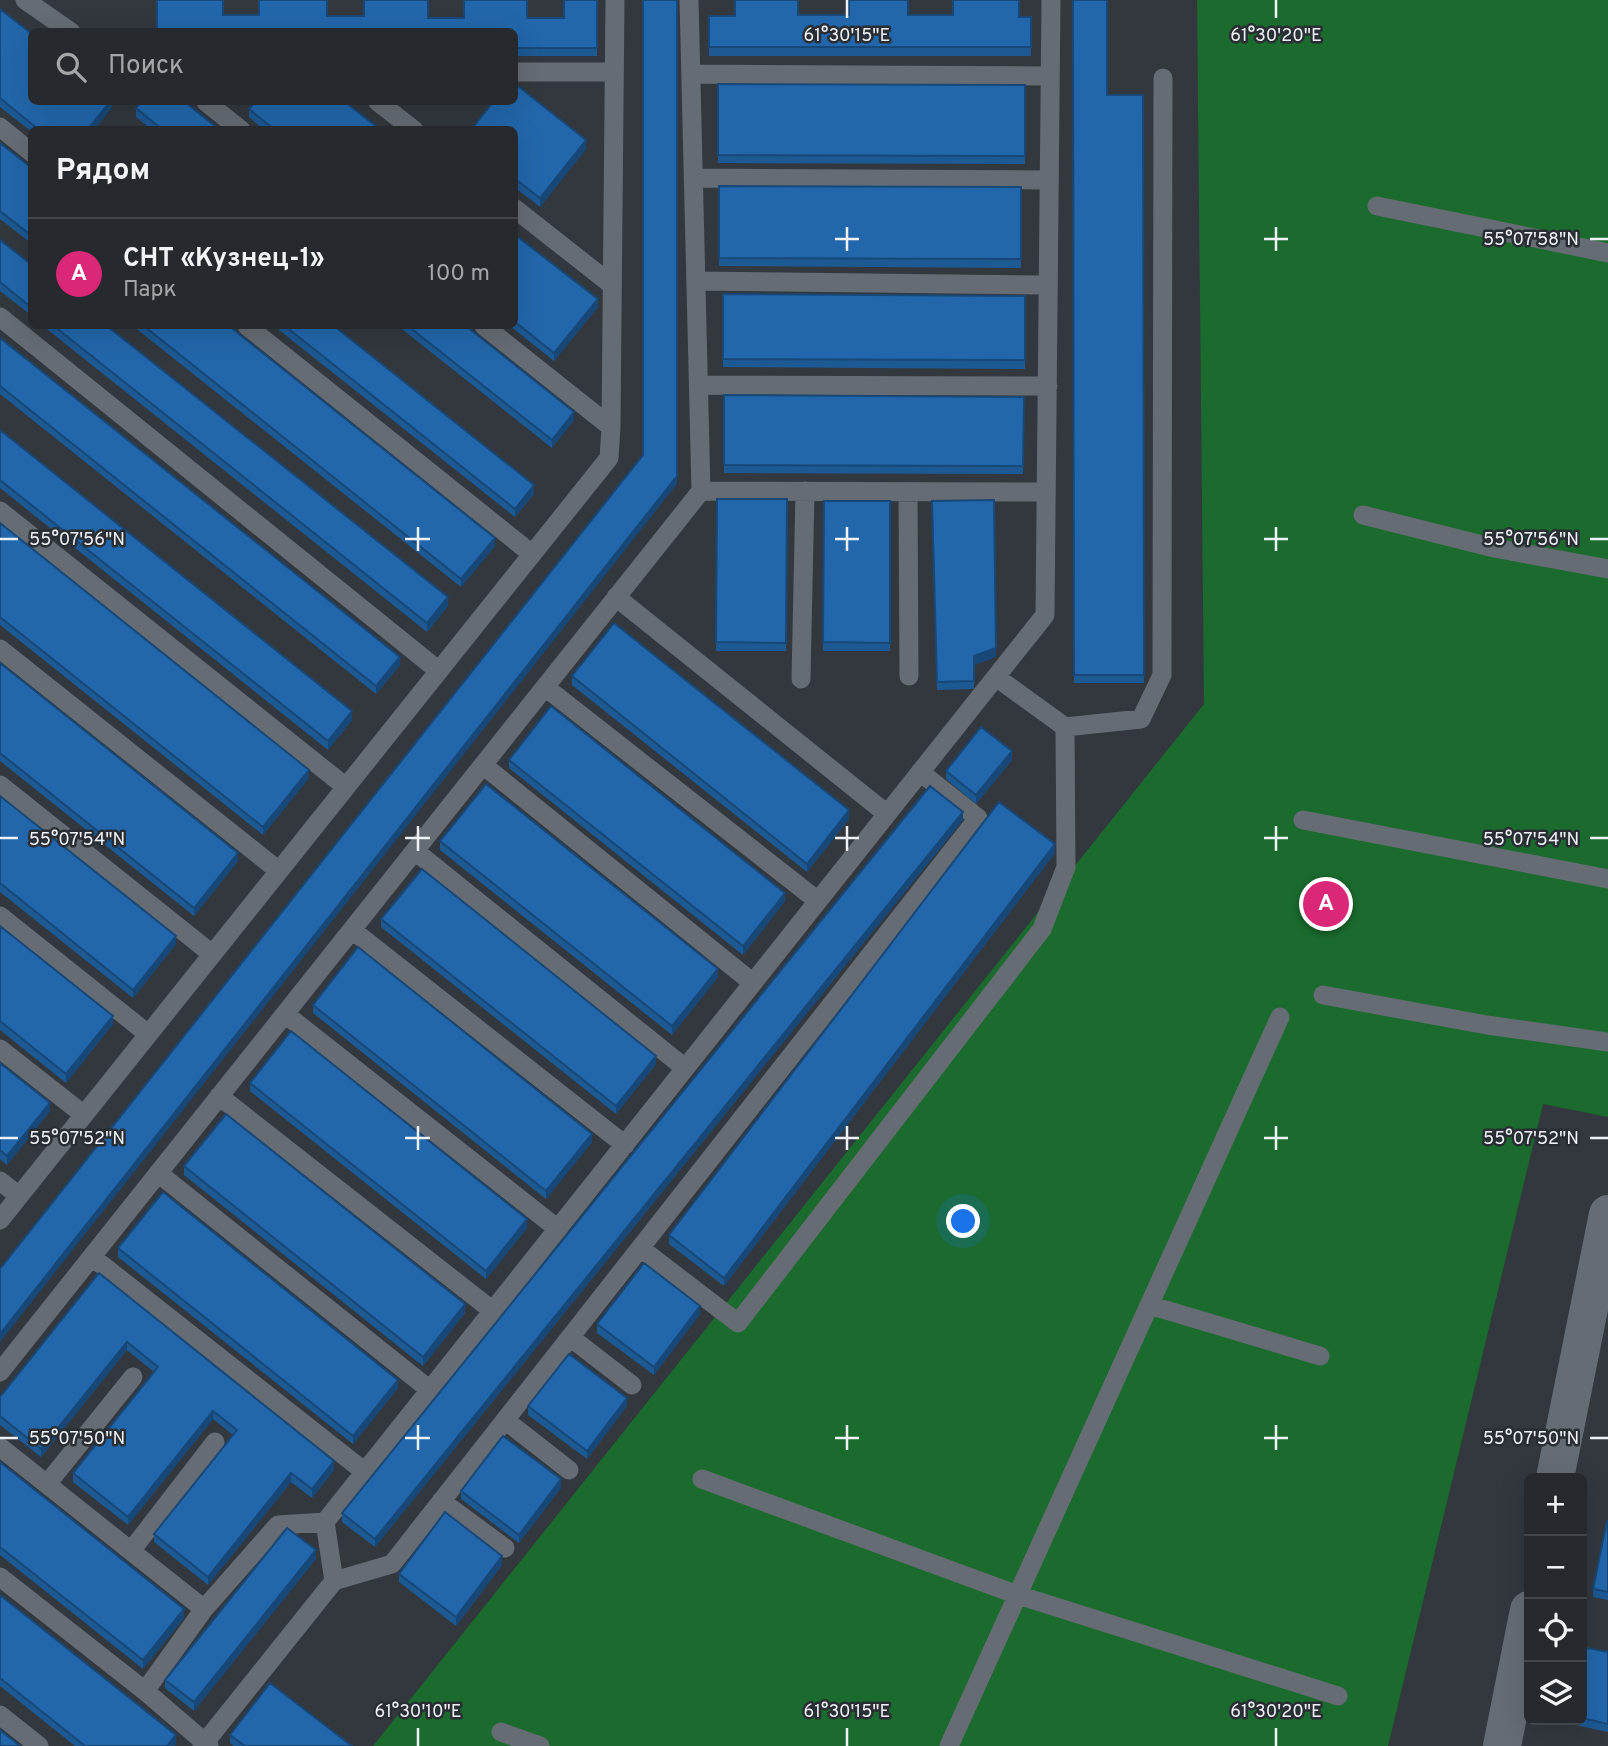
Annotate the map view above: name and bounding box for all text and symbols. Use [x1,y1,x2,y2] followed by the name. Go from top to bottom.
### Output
[804,25,890,48] text: 61°30'15"E
[1230,25,1322,48] text: 61°30'20"E
[28,28,518,105] search box
[52,48,90,86] icon: search
[108,50,184,83] text: Поиск
[56,153,150,190] text: Рядом
[1483,229,1579,252] text: 55°07'58"N
[123,243,325,276] text: СНТ «Кузнец-1»
[71,260,87,289] text: A
[427,260,490,289] text: 100 m
[123,276,177,305] text: Парк
[29,529,125,552] text: 55°07'56"N
[1483,529,1579,552] text: 55°07'56"N
[29,829,125,852] text: 55°07'54"N
[1483,829,1579,852] text: 55°07'54"N
[1303,878,1349,930] pin: A
[29,1128,125,1151] text: 55°07'52"N
[1483,1128,1579,1151] text: 55°07'52"N
[946,1204,980,1238] your location
[29,1428,125,1451] text: 55°07'50"N
[1483,1428,1579,1451] text: 55°07'50"N
[1524,1473,1587,1725] map controls
[1524,1473,1587,1536] button: +
[1524,1536,1587,1599] button: −
[1524,1599,1587,1662] button: locate
[1524,1662,1587,1725] button: layers
[374,1701,462,1724] text: 61°30'10"E
[804,1701,890,1724] text: 61°30'15"E
[1230,1701,1322,1724] text: 61°30'20"E

